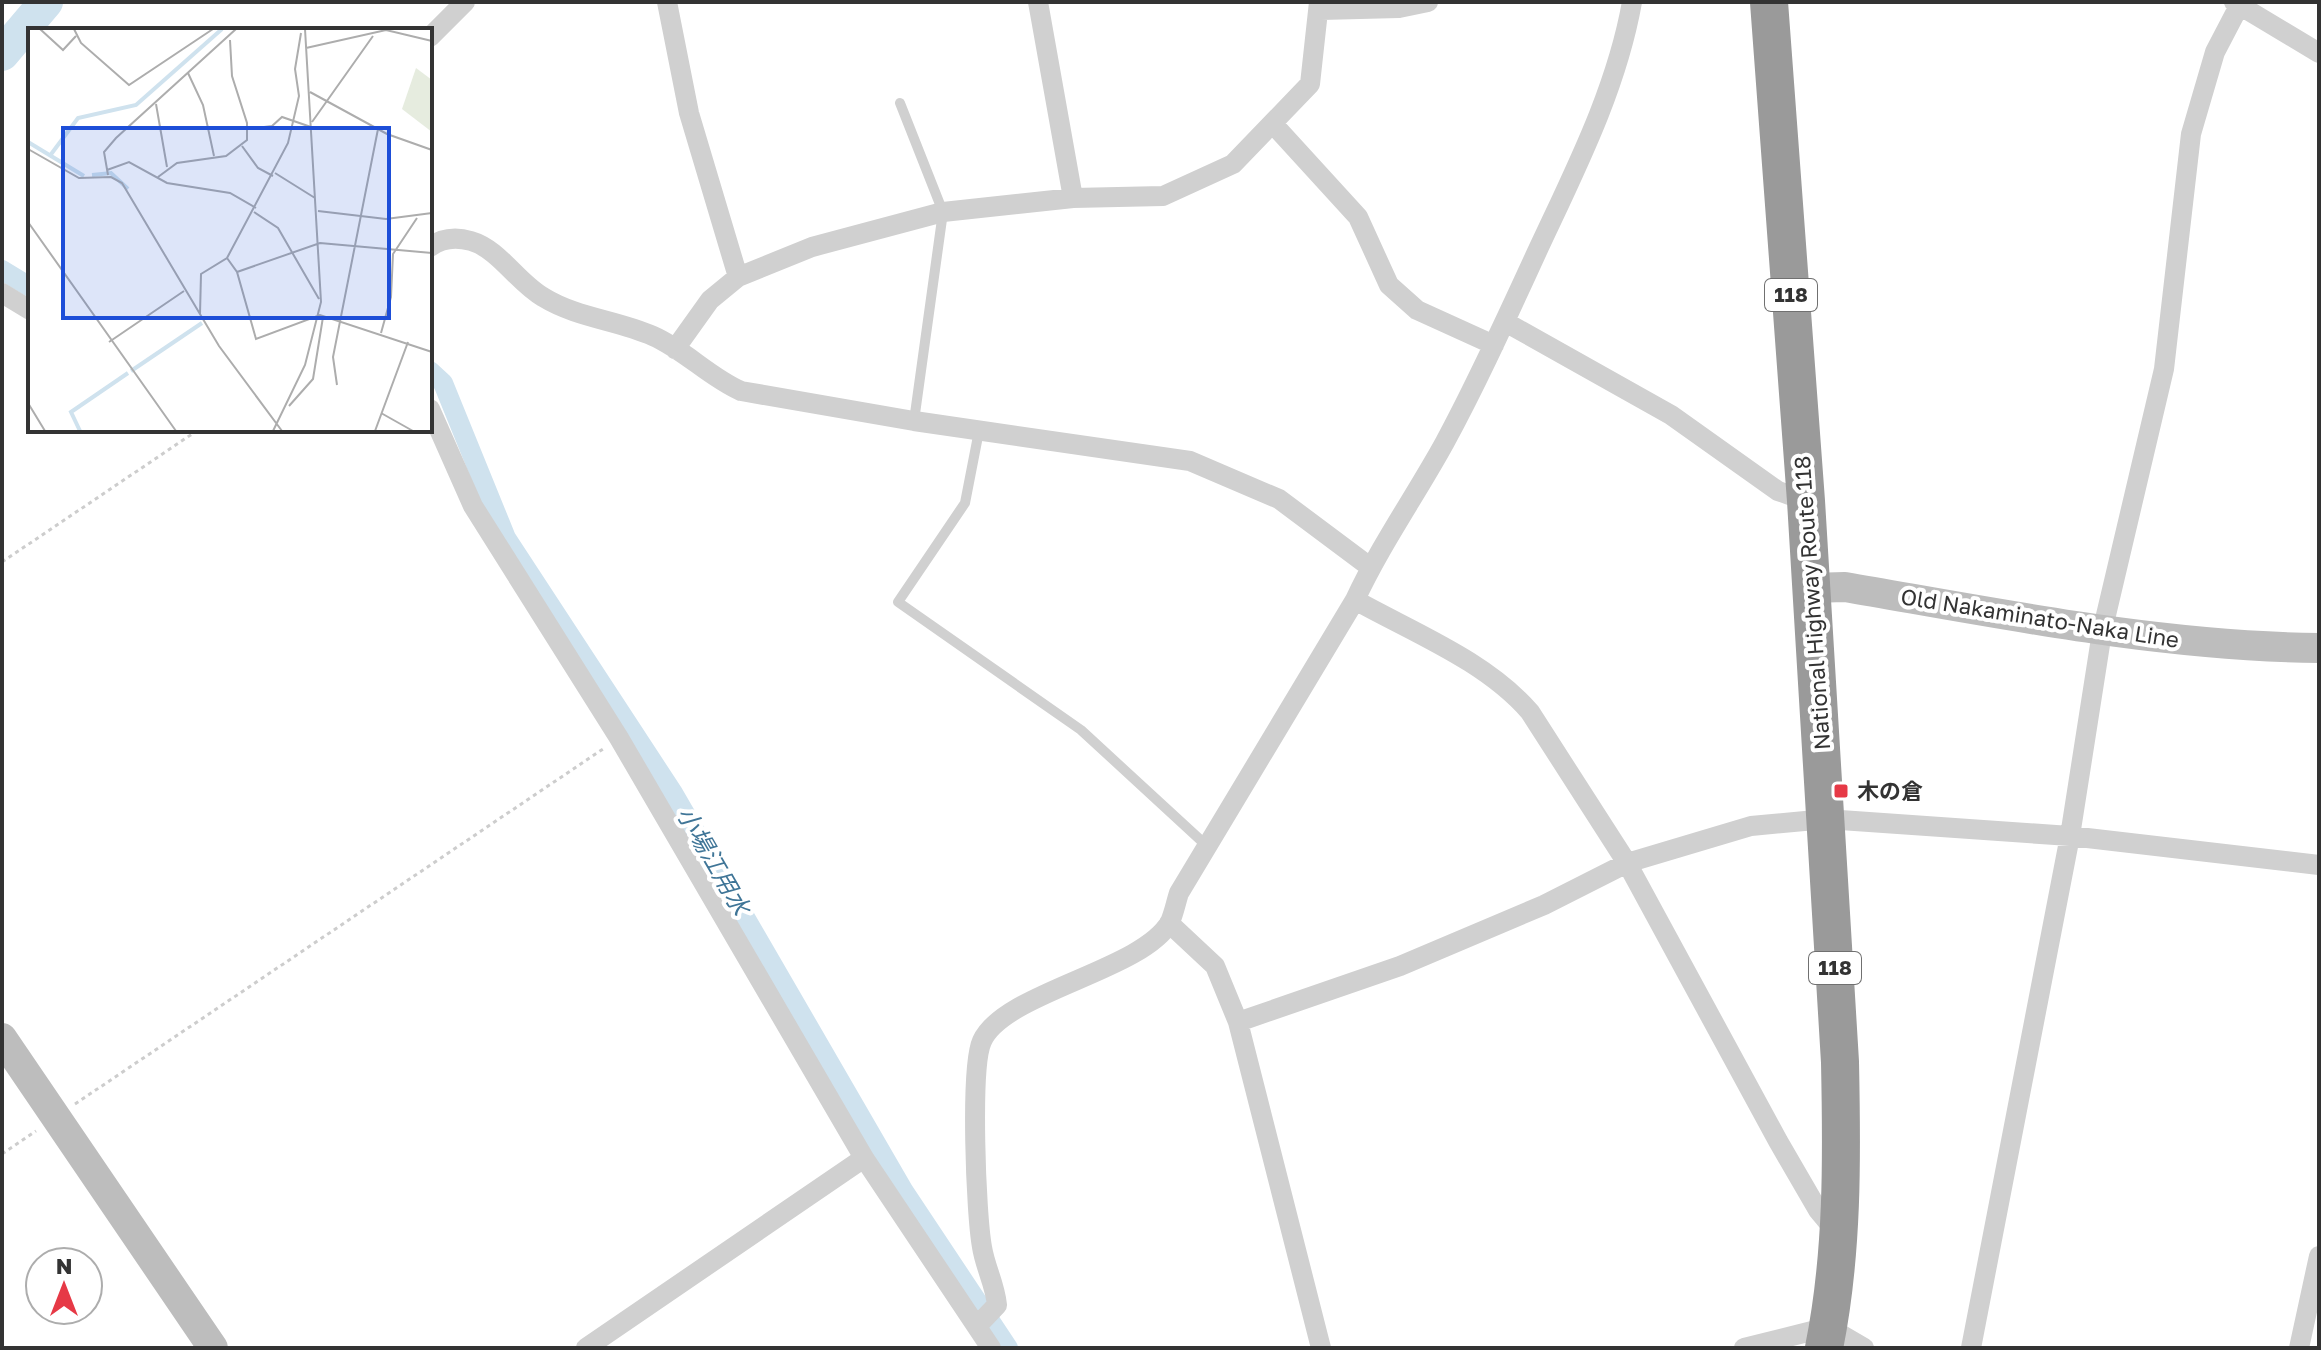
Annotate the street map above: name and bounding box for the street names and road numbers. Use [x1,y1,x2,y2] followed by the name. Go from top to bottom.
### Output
[1765,279,1817,311] road number: 118
[1788,455,1835,751] street label: National Highway Route 118
[1899,582,2181,653] street label: Old Nakaminato-Naka Line
[1809,952,1861,984] road number: 118

